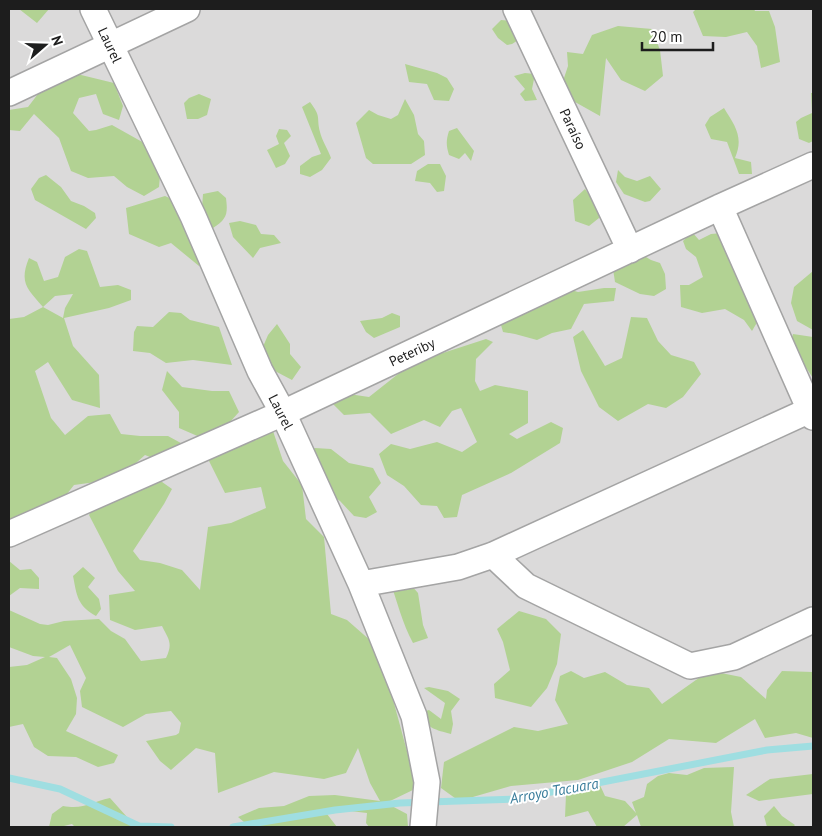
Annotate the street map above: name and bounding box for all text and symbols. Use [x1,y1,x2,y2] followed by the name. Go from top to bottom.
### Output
[20,20,70,70] north arrow
[642,20,713,52] scale bar
[94,24,126,66] street label: Laurel
[650,27,683,46] text: 20 m
[47,33,67,48] text: N
[556,106,590,152] street label: Paraíso
[386,333,438,370] street label: Peteriby
[264,391,298,433] street label: Laurel
[507,773,600,808] water label: Arroyo Tacuara

